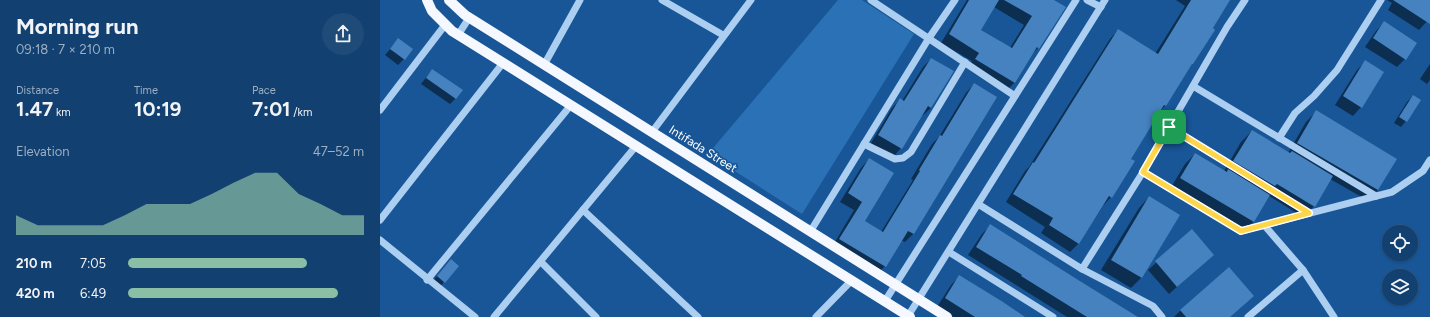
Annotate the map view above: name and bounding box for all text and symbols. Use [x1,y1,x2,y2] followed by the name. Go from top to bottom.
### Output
[16,13,139,40] text: Morning run
[322,13,364,55] button: share
[16,42,115,57] text: 09:18 · 7 × 210 m
[16,84,59,97] text: Distance
[134,84,158,97] text: Time
[252,84,276,97] text: Pace
[16,97,53,121] text: 1.47
[134,97,181,121] text: 10:19
[252,97,291,121] text: 7:01
[53,106,71,119] text: km
[291,106,312,119] text: /km
[1152,110,1186,144] pin
[1158,116,1180,138] icon: arrive
[666,123,740,176] street label: Intifada Street
[16,144,69,159] text: Elevation
[313,144,364,159] text: 47–52 m
[1382,225,1418,305] map controls
[1382,225,1418,261] button: locate
[16,256,52,271] text: 210 m
[80,256,106,271] text: 7:05
[1382,269,1418,305] button: layers
[16,286,55,301] text: 420 m
[80,286,106,301] text: 6:49

